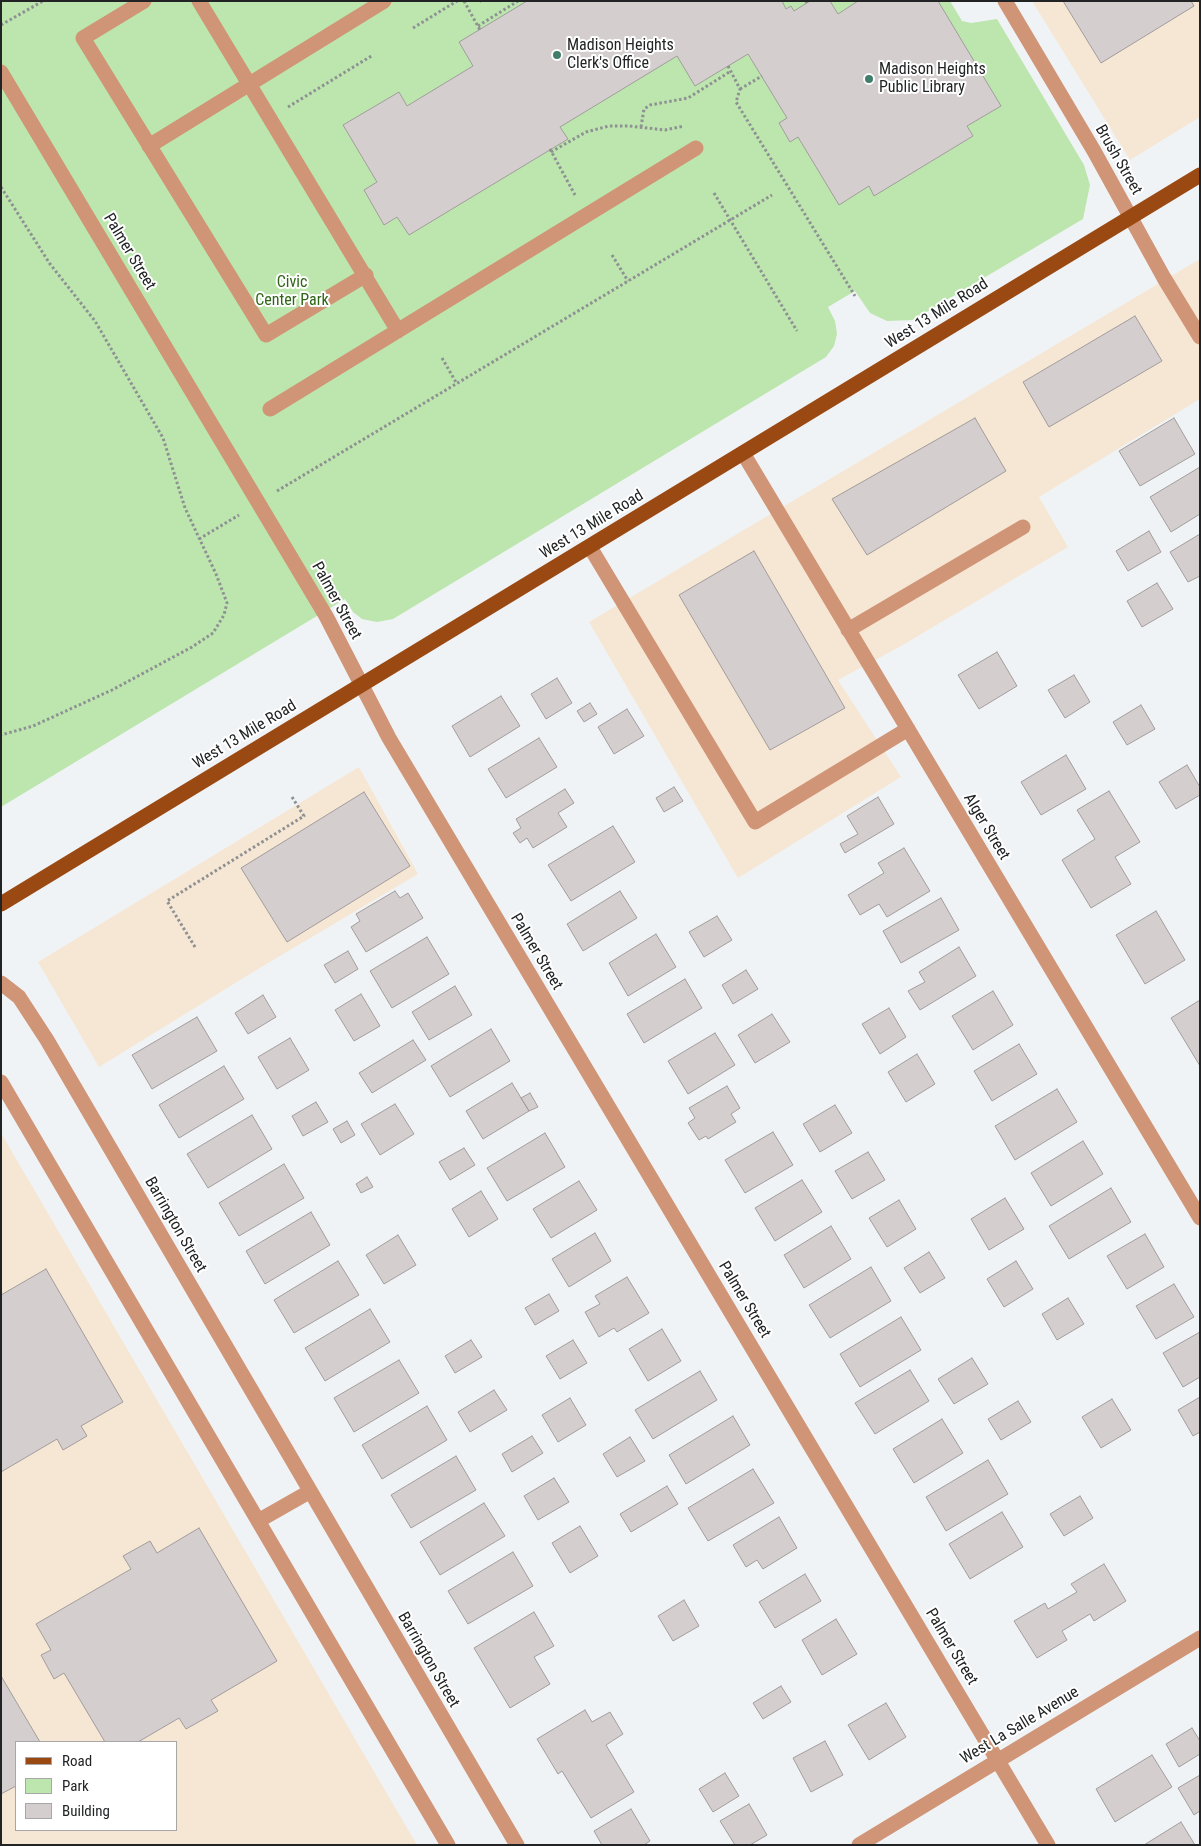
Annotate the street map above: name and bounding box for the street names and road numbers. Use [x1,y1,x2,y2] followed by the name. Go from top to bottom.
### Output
[1090,122,1146,198] street label: Brush Street
[99,210,159,294] street label: Palmer Street
[882,275,992,353] street label: West 13 Mile Road
[537,487,647,563] street label: West 13 Mile Road
[307,559,365,643] street label: Palmer Street
[190,697,300,773] street label: West 13 Mile Road
[959,790,1013,864] street label: Alger Street
[506,910,566,994] street label: Palmer Street
[140,1174,210,1276] street label: Barrington Street
[714,1258,774,1342] street label: Palmer Street
[921,1605,981,1689] street label: Palmer Street
[393,1609,463,1711] street label: Barrington Street
[957,1683,1083,1769] street label: West La Salle Avenue

